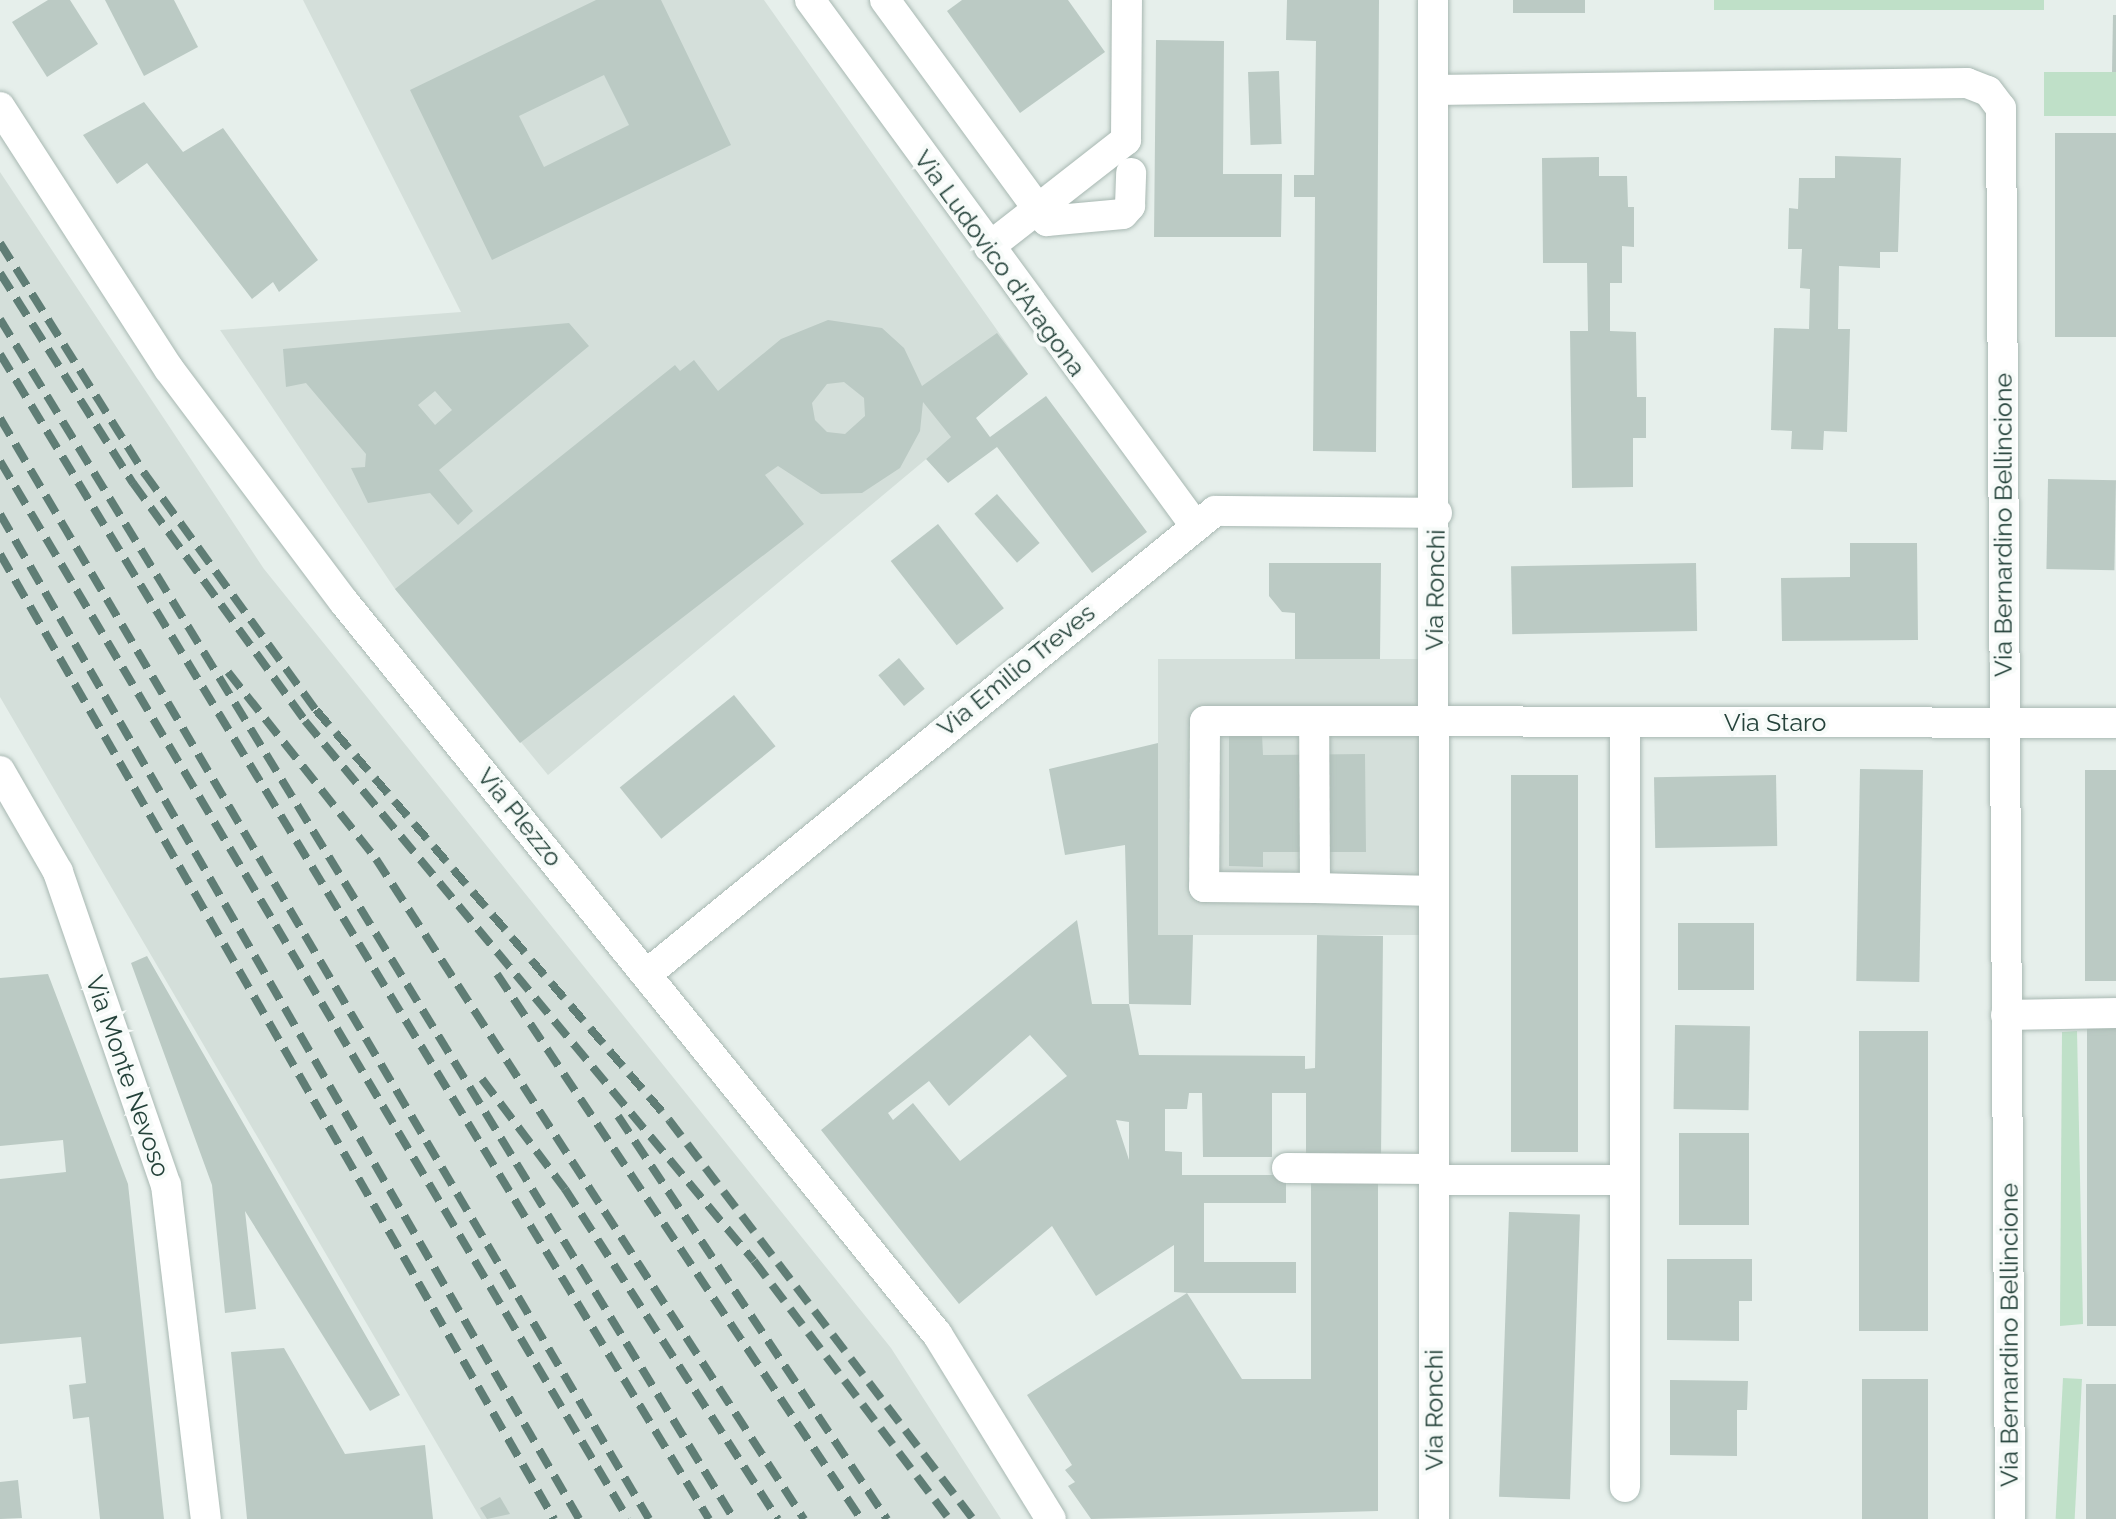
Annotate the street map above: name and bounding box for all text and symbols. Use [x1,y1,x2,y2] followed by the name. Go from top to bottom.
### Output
[908,144,1092,382] street label: Via Ludovico d'Aragona
[1988,373,2018,677] street label: Via Bernardino Bellincione
[1419,529,1451,651] street label: Via Ronchi
[931,597,1101,743] street label: Via Emilio Treves
[1724,707,1826,737] street label: Via Staro
[471,762,569,872] street label: Via Plezzo
[80,971,176,1181] street label: Via Monte Nevoso
[1994,1183,2024,1487] street label: Via Bernardino Bellincione
[1419,1349,1449,1471] street label: Via Ronchi

